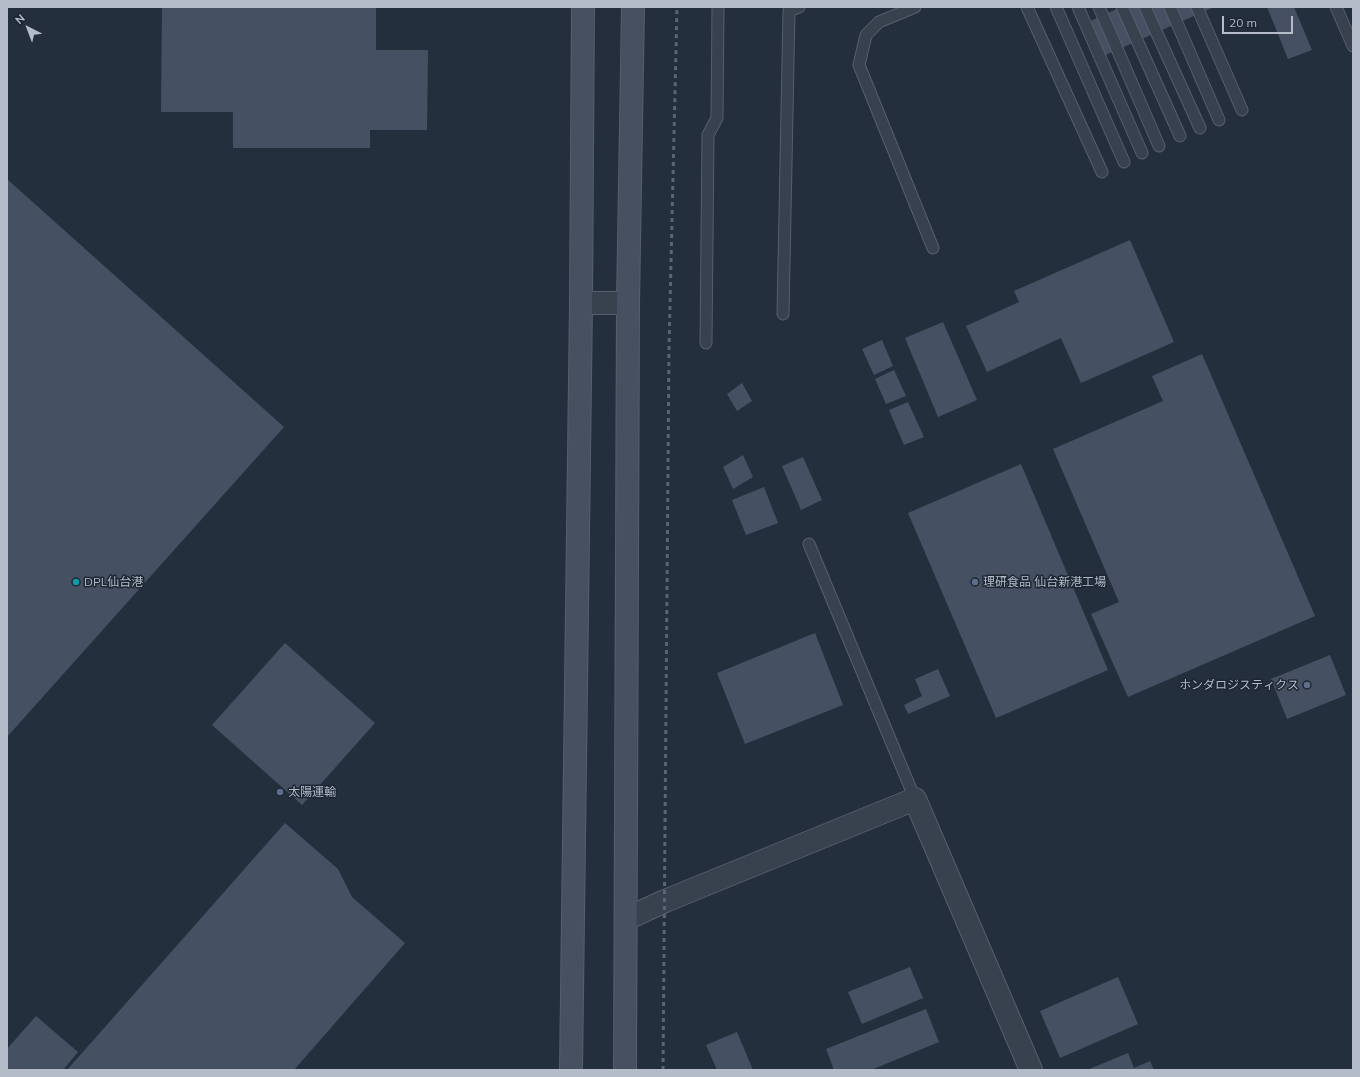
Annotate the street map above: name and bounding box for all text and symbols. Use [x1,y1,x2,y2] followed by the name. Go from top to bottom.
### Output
[8,8,48,48] north arrow
[1224,8,1295,34] scale bar
[12,11,28,27] text: N
[1229,15,1257,30] text: 20 m
[84,575,143,589] place label: DPL仙台港
[983,575,1106,589] place label: 理研食品 仙台新港工場
[71,577,81,587] marker: DPL仙台港
[970,577,980,587] marker: 理研食品 仙台新港工場
[1179,678,1299,692] place label: ホンダロジスティクス
[1302,680,1312,690] marker: ホンダロジスティクス
[288,785,336,799] place label: 太陽運輸
[275,787,285,797] marker: 太陽運輸

